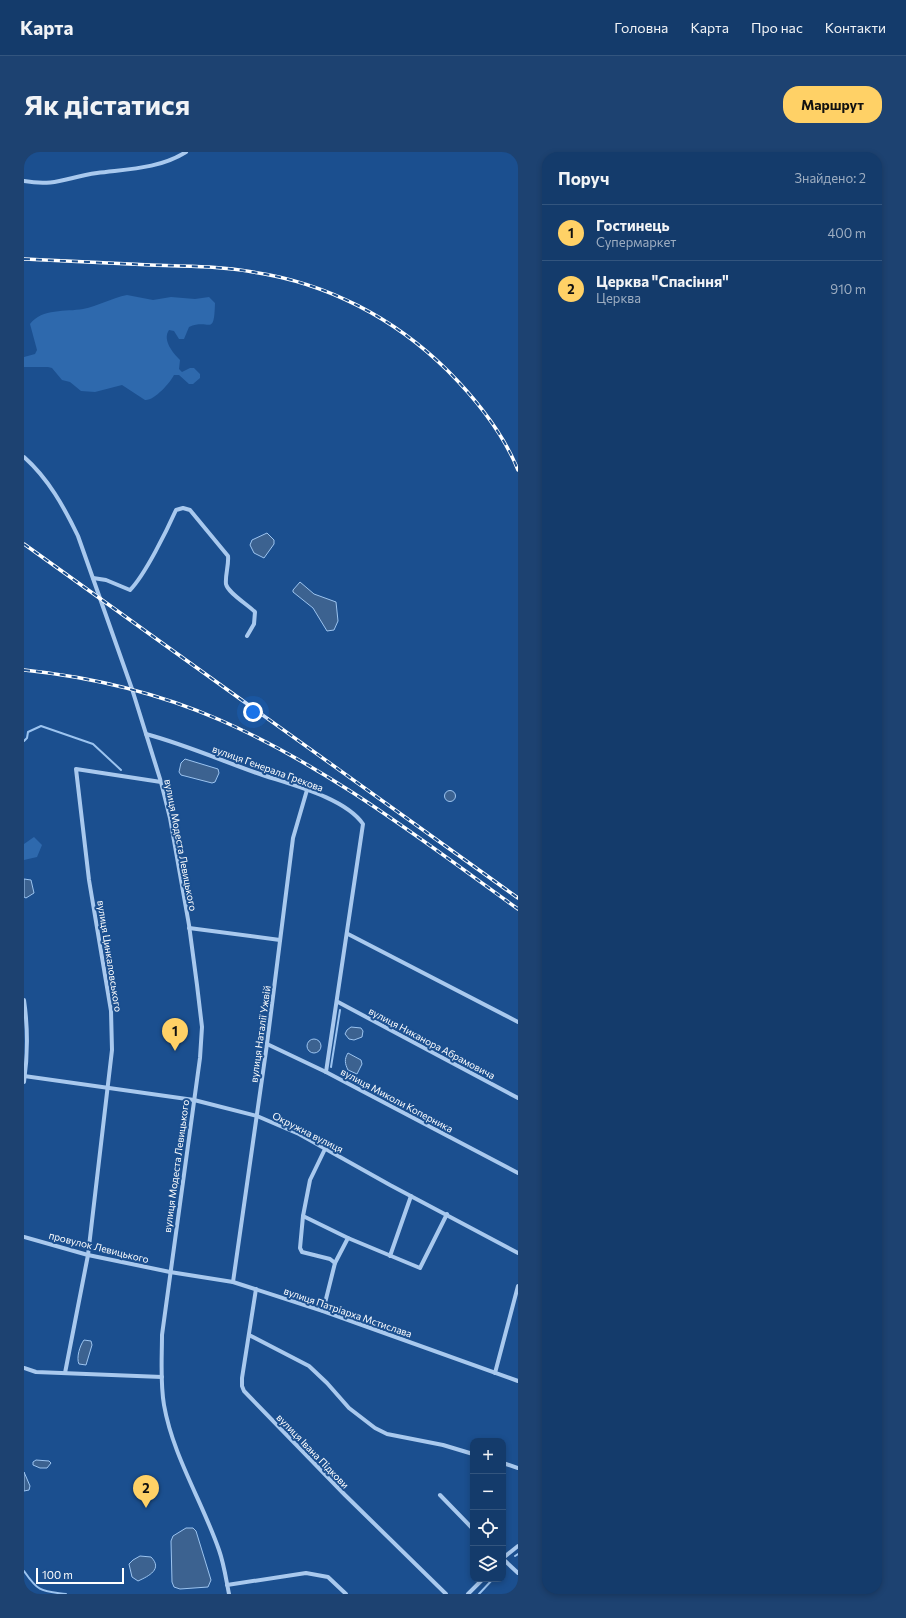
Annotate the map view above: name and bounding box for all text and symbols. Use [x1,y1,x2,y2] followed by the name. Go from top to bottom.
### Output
[20,16,73,39] text: Карта
[614,19,668,36] text: Головна
[690,19,729,36] text: Карта
[751,19,803,36] text: Про нас
[825,19,886,36] text: Контакти
[783,86,882,123] button: Маршрут
[24,87,190,121] text: Як дістатися
[558,168,609,189] text: Поруч
[795,170,866,186] text: Знайдено: 2
[596,216,670,234] text: Гостинець
[568,225,574,241] text: 1
[827,225,866,241] text: 400 m
[596,234,676,250] text: Супермаркет
[596,272,729,290] text: Церква "Спасіння"
[567,281,575,297] text: 2
[830,281,866,297] text: 910 m
[596,290,641,306] text: Церква
[243,702,263,722] your location
[211,742,325,794] street label: вулиця Генерала Грекова
[162,778,200,912] street label: вулиця Модеста Левицького
[95,899,125,1013] street label: вулиця Цинкаловського
[247,985,273,1083] street label: вулиця Наталії Ужвій
[367,1005,497,1081] street label: вулиця Никанора Абрамовича
[162,1018,188,1051] pin: 1
[339,1065,455,1135] street label: вулиця Миколи Коперника
[161,1099,191,1233] street label: вулиця Модеста Левицького
[271,1109,345,1155] street label: Окружна вулиця
[48,1229,150,1265] street label: провулок Левицького
[282,1284,414,1340] street label: вулиця Патріарха Мстислава
[274,1411,352,1491] street label: вулиця Івана Підкови
[470,1438,506,1582] map controls
[470,1438,506,1474] button: +
[470,1474,506,1510] button: −
[133,1475,159,1508] pin: 2
[470,1510,506,1546] button: locate
[470,1546,506,1582] button: layers
[36,1566,124,1585] scale bar
[42,1568,73,1581] text: 100 m

